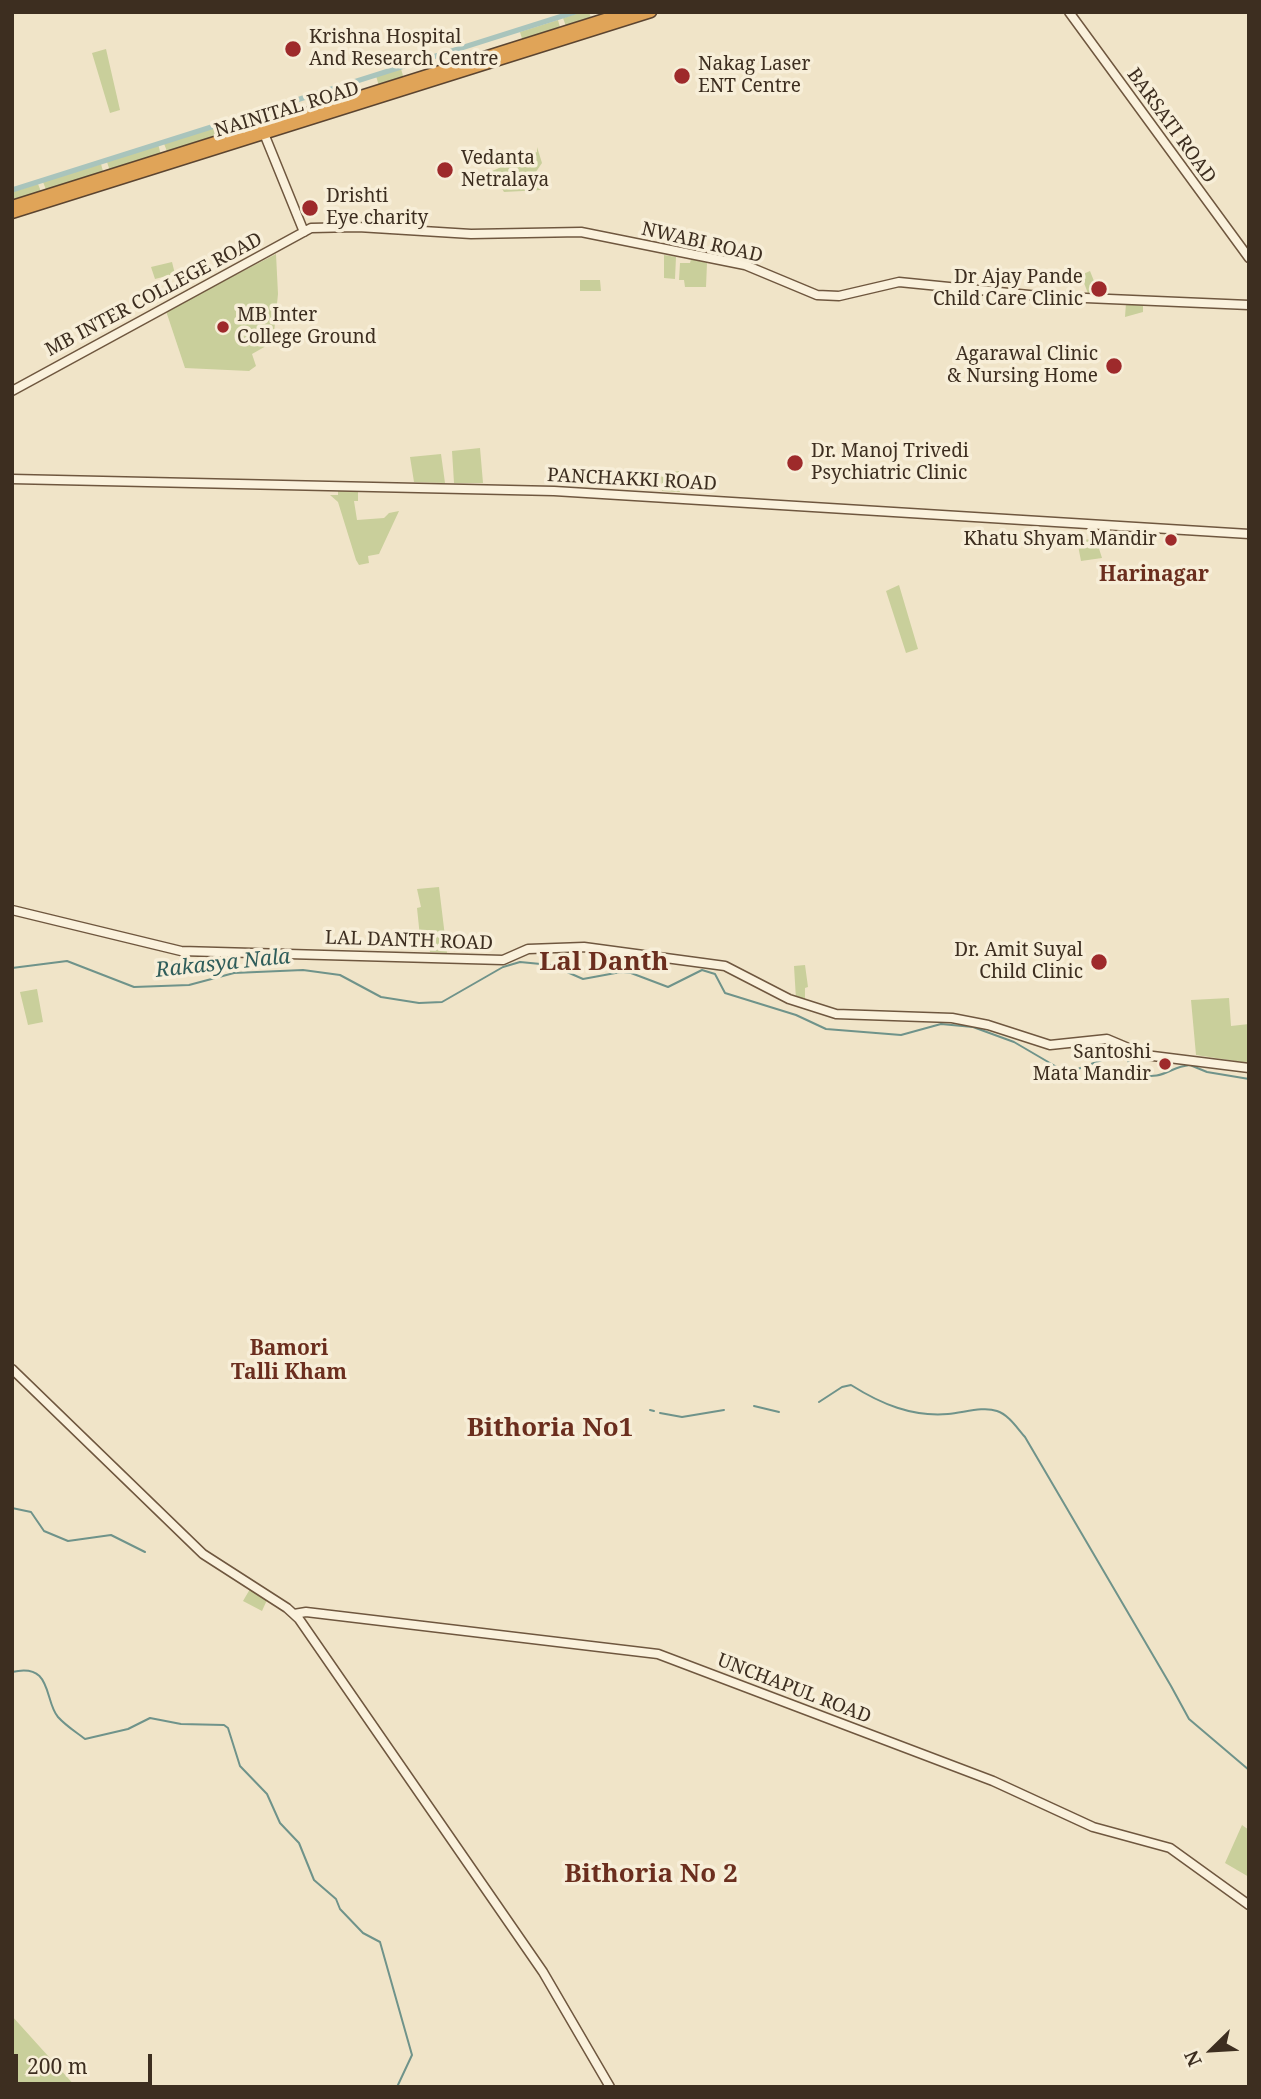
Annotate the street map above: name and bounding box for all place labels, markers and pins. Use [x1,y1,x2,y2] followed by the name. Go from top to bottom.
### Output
[309,27,499,71] place label: Krishna Hospital And Research Centre
[283,39,303,59] marker: Krishna Hospital And Research Centre
[698,54,810,98] place label: Nakag Laser ENT Centre
[672,66,692,86] marker: Nakag Laser ENT Centre
[461,148,549,192] place label: Vedanta Netralaya
[435,160,455,180] marker: Vedanta Netralaya
[326,186,428,230] place label: Drishti Eye charity
[300,198,320,218] marker: Drishti Eye charity
[933,267,1083,311] place label: Dr Ajay Pande Child Care Clinic
[1089,279,1109,299] marker: Dr Ajay Pande Child Care Clinic
[237,305,376,349] place label: MB Inter College Ground
[215,319,231,335] marker: MB Inter College Ground
[947,344,1098,388] place label: Agarawal Clinic & Nursing Home
[1104,356,1124,376] marker: Agarawal Clinic & Nursing Home
[811,441,969,485] place label: Dr. Manoj Trivedi Psychiatric Clinic
[785,453,805,473] marker: Dr. Manoj Trivedi Psychiatric Clinic
[963,529,1157,551] place label: Khatu Shyam Mandir
[1163,532,1179,548] marker: Khatu Shyam Mandir
[954,940,1083,984] place label: Dr. Amit Suyal Child Clinic
[1089,952,1109,972] marker: Dr. Amit Suyal Child Clinic
[1033,1042,1151,1086] place label: Santoshi Mata Mandir
[1157,1056,1173,1072] marker: Santoshi Mata Mandir

